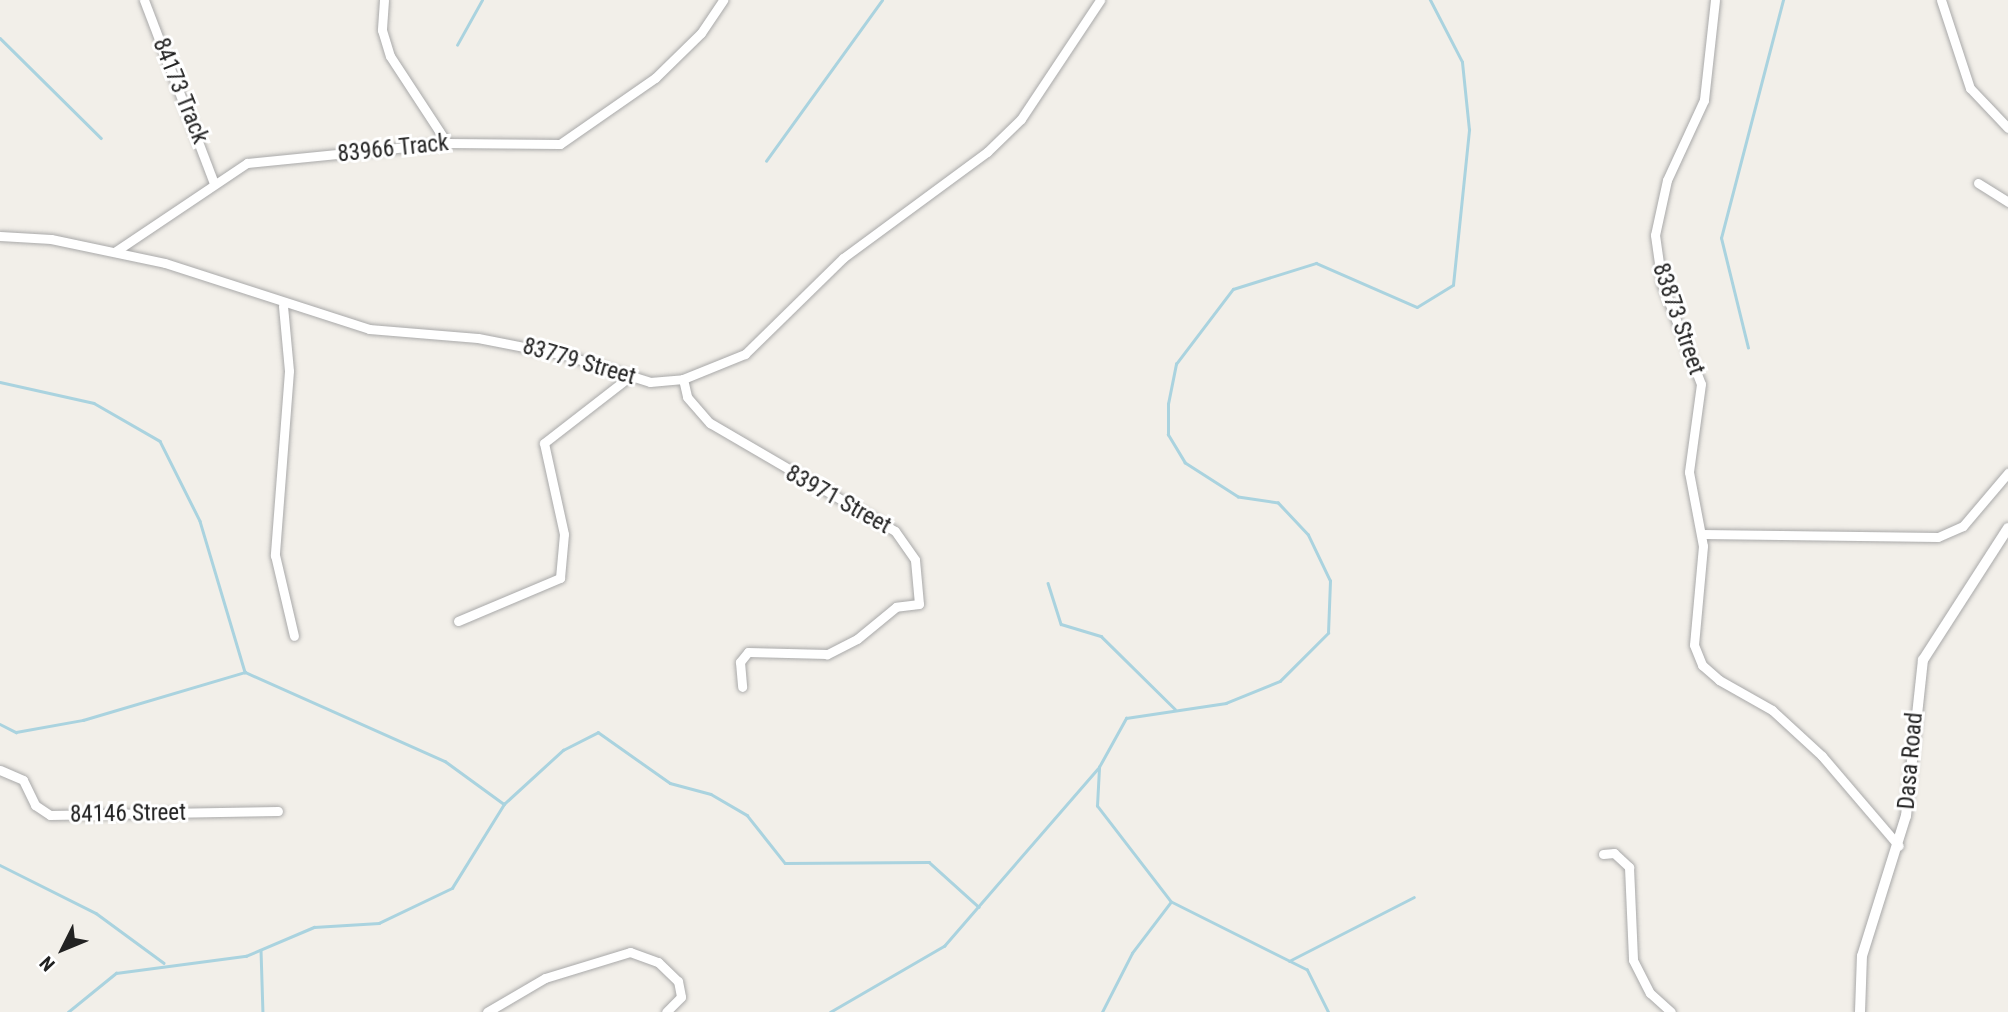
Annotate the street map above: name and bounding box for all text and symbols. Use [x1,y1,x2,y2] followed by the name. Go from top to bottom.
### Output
[146,34,214,148] street label: 84173 Track
[336,129,450,169] street label: 83966 Track
[1646,260,1710,378] street label: 83873 Street
[519,333,639,391] street label: 83779 Street
[781,460,895,540] street label: 83971 Street
[1893,711,1929,811] street label: Dasa Road
[70,799,186,829] street label: 84146 Street
[28,914,98,984] north arrow
[35,952,60,976] text: N

